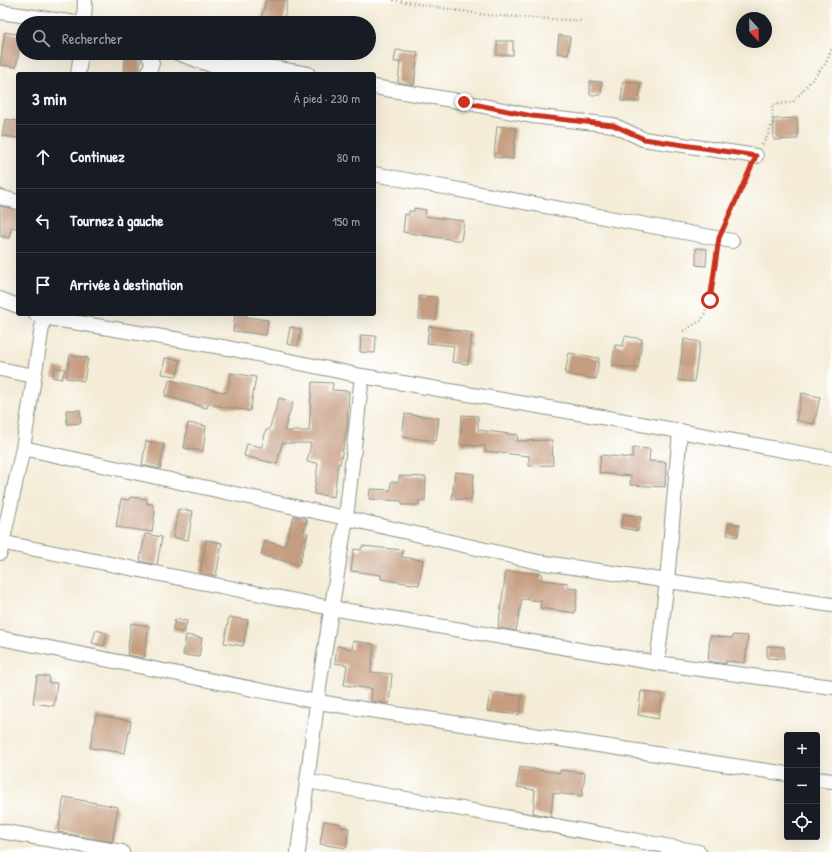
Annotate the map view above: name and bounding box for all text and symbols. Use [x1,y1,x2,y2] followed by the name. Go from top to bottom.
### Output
[736,12,772,48] north arrow
[16,16,376,60] search box
[30,27,52,49] icon: search
[62,28,123,49] text: Rechercher
[32,87,67,110] text: 3 min
[294,89,360,107] text: À pied · 230 m
[455,93,473,111] route end
[32,146,54,168] icon: ahead
[70,146,125,167] text: Continuez
[337,148,360,166] text: 80 m
[32,210,54,232] icon: left
[70,210,163,231] text: Tournez à gauche
[332,212,360,230] text: 150 m
[32,274,54,296] icon: arrive
[70,274,183,295] text: Arrivée à destination
[701,291,719,309] route start
[784,732,820,840] map controls
[784,732,820,768] button: +
[784,768,820,804] button: −
[784,804,820,840] button: locate

